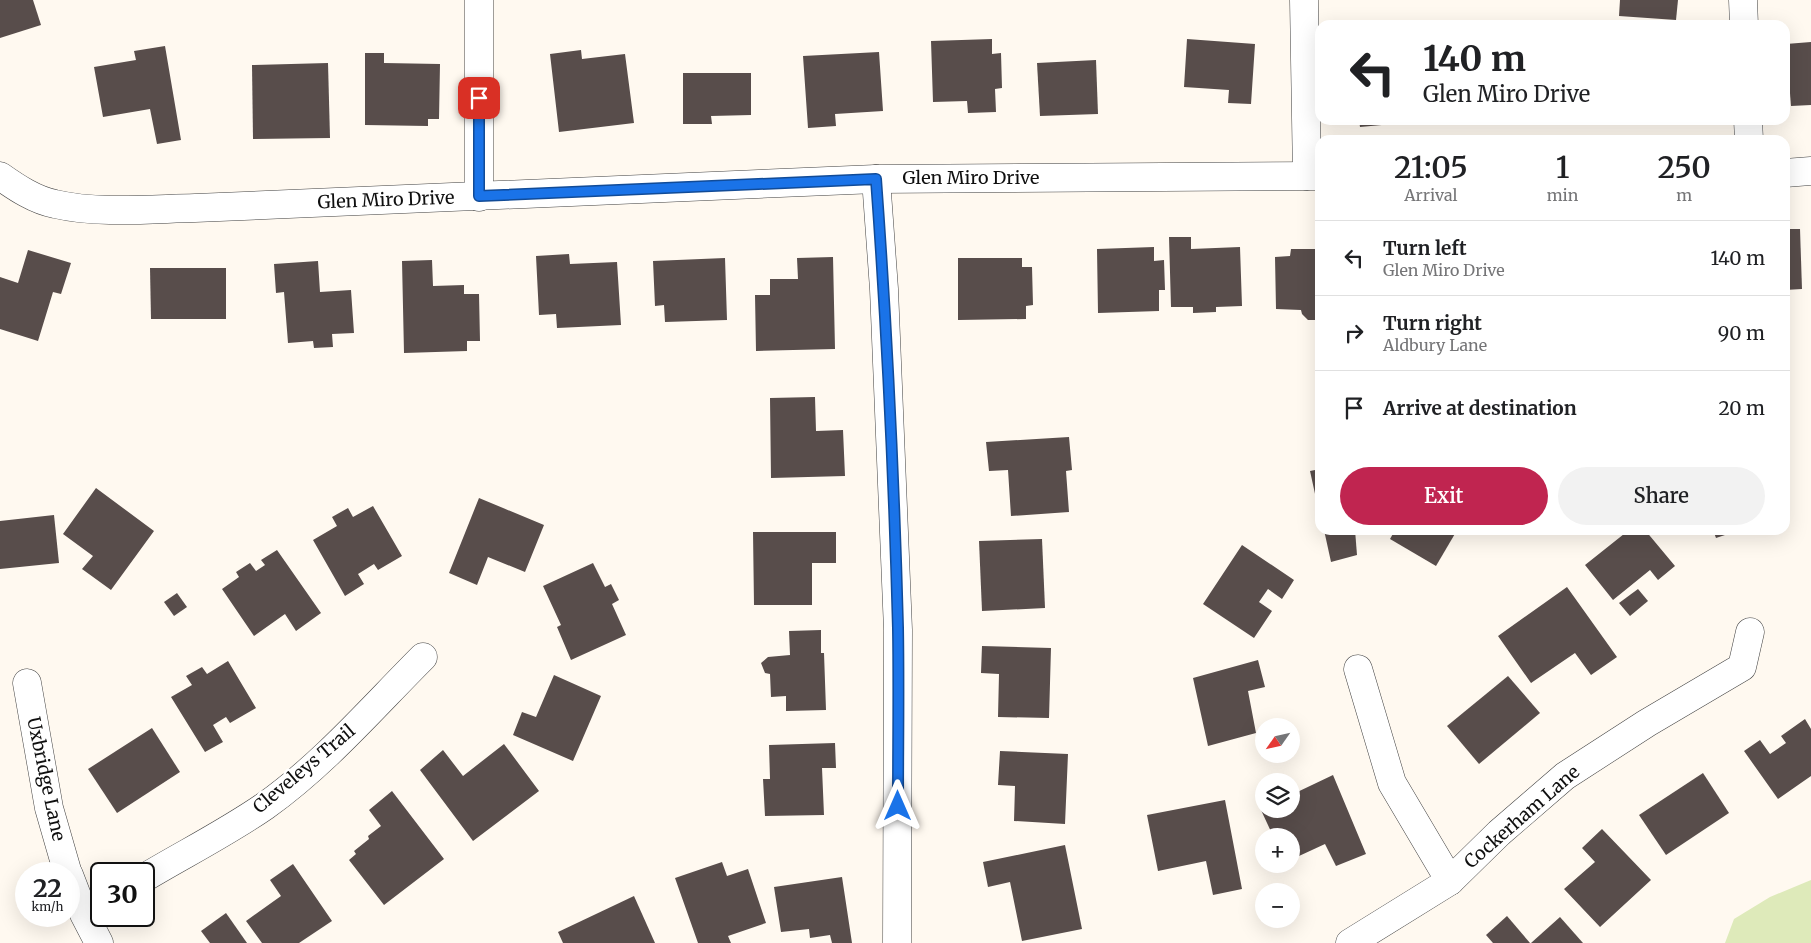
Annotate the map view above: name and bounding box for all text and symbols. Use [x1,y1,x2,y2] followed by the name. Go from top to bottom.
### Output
[1423,37,1526,81] text: 140 m
[1340,40,1405,105] icon: left
[458,77,500,119] pin
[1423,80,1590,108] text: Glen Miro Drive
[465,84,493,112] icon: arrive
[1394,148,1468,186] text: 21:05
[1556,148,1569,186] text: 1
[1657,148,1711,186] text: 250
[903,166,1039,189] street label: Glen Miro Drive
[1404,185,1458,205] text: Arrival
[1547,185,1578,205] text: min
[1676,185,1692,205] text: m
[317,186,455,213] street label: Glen Miro Drive
[1383,236,1467,260] text: Turn left
[1340,244,1368,272] icon: left
[1710,246,1765,270] text: 140 m
[1383,260,1505,280] text: Glen Miro Drive
[1383,311,1482,335] text: Turn right
[1340,319,1368,347] icon: right
[1718,321,1765,345] text: 90 m
[1383,335,1487,355] text: Aldbury Lane
[1340,394,1368,422] icon: arrive
[1383,396,1577,420] text: Arrive at destination
[1718,396,1765,420] text: 20 m
[1340,467,1548,525] button: Exit
[1558,467,1765,525] button: Share
[22,715,71,843] street label: Uxbridge Lane
[1255,718,1300,762] north arrow
[1255,718,1300,928] map controls
[248,719,360,818] street label: Cleveleys Trail
[1459,760,1584,873] street label: Cockerham Lane
[1255,773,1300,818] button: layers
[871,779,923,831] position arrow
[1255,828,1300,873] button: +
[90,862,155,927] speed limit sign: 30
[33,872,62,904] text: 22
[1255,883,1300,928] button: −
[32,899,63,914] text: km/h

